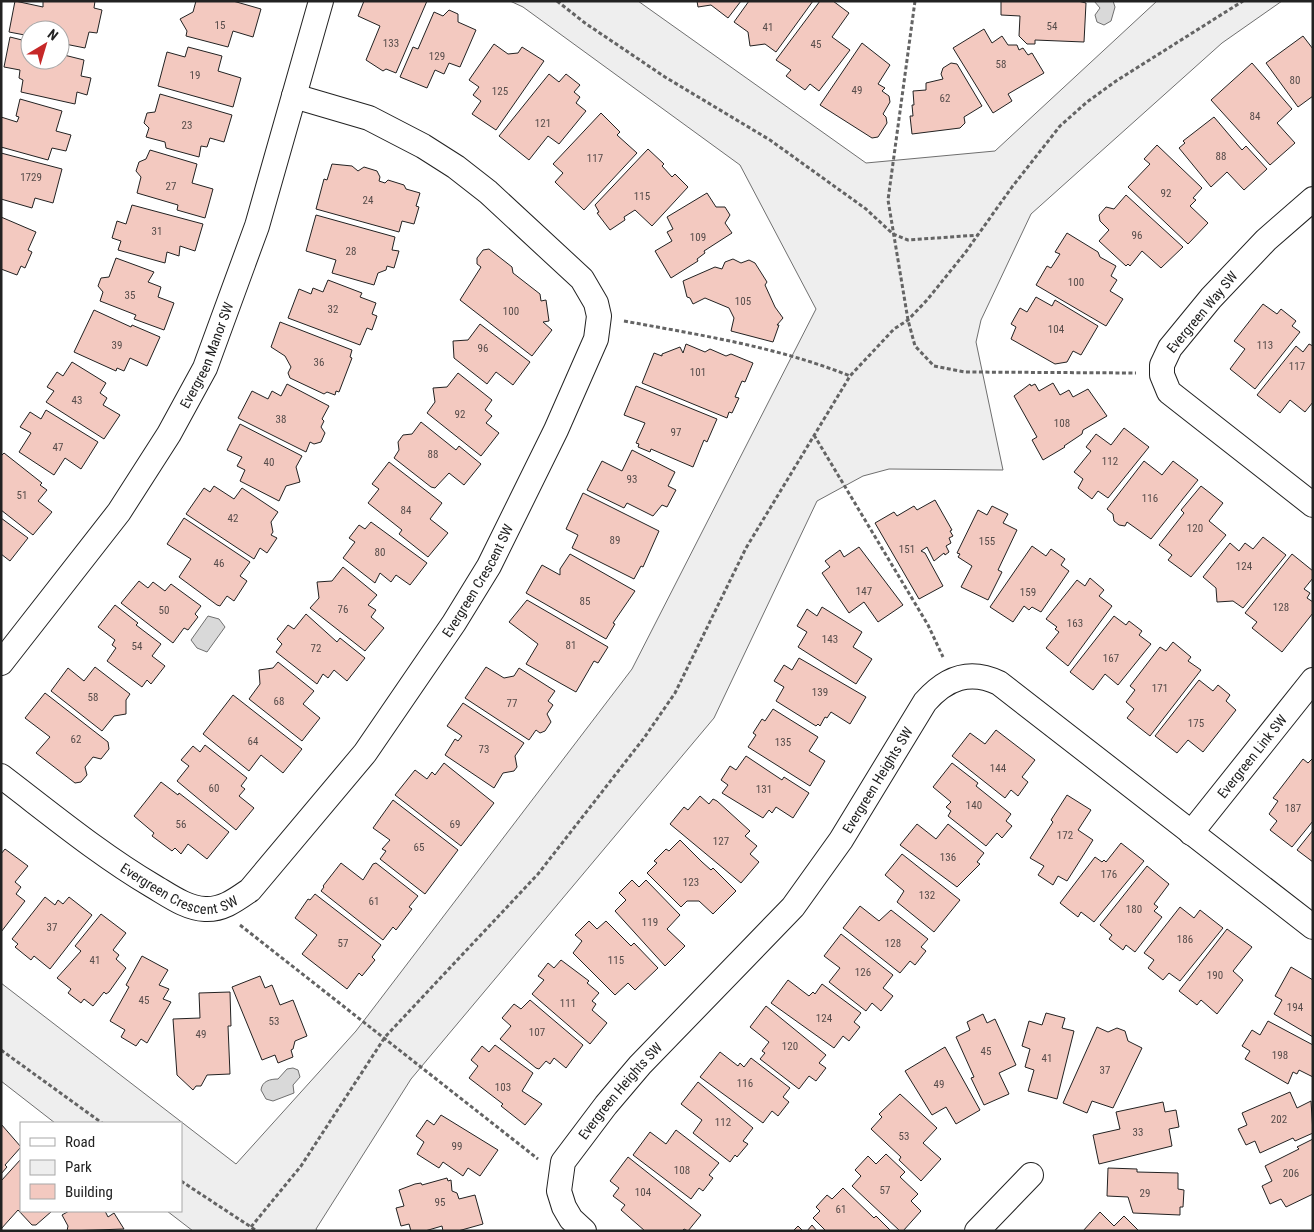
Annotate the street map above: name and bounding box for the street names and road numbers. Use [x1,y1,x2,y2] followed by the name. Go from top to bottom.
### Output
[1163,268,1241,356] street label: Evergreen Way SW
[177,300,237,411] street label: Evergreen Manor SW
[439,521,516,640] street label: Evergreen Crescent SW
[1214,711,1290,801] street label: Evergreen Link SW
[839,724,916,836] street label: Evergreen Heights SW
[118,860,241,917] street label: Evergreen Crescent SW
[575,1039,666,1142] street label: Evergreen Heights SW

